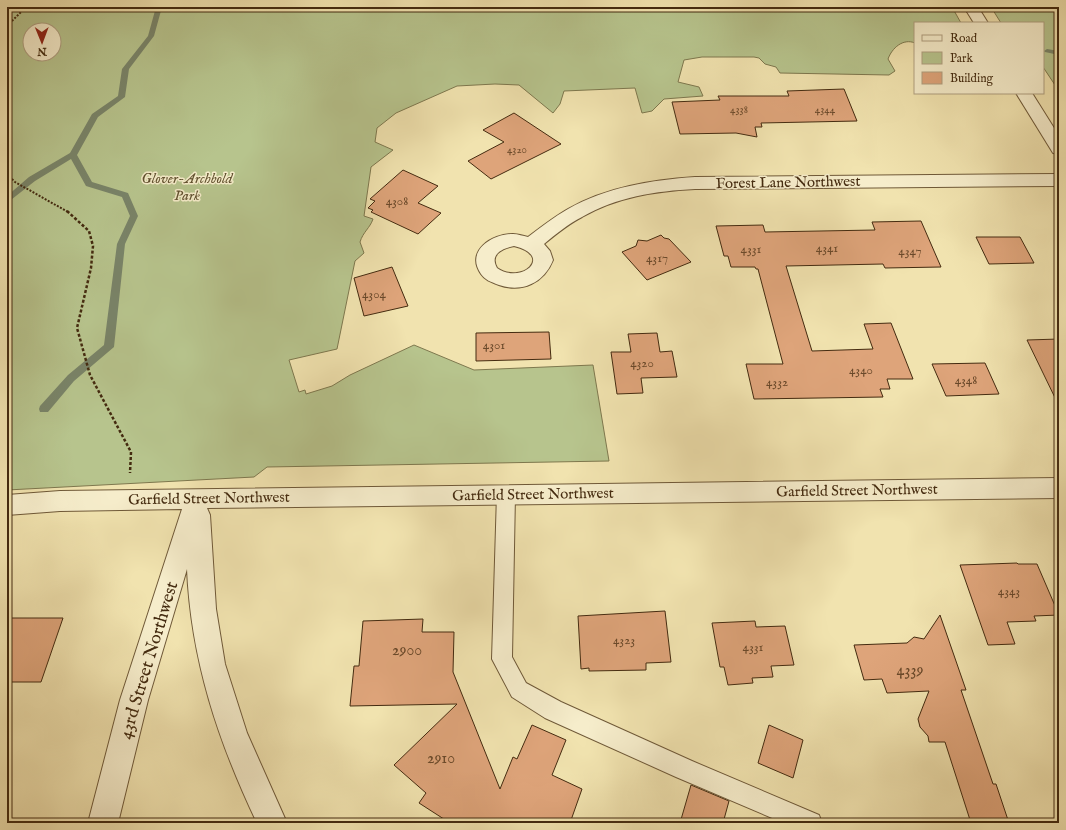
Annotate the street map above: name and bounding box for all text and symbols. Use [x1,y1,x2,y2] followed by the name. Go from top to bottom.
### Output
[22,22,62,62] north arrow
[914,22,1044,94] legend
[950,31,978,46] text: Road
[37,44,48,58] text: N
[950,51,973,66] text: Park
[950,71,994,86] text: Building
[730,103,748,117] house number: 4338
[815,103,836,117] house number: 4344
[507,143,527,157] house number: 4320
[141,169,234,205] park label: Glover-Archbold Park
[715,172,861,193] street label: Forest Lane Northwest
[386,193,408,210] house number: 4308
[816,240,838,257] house number: 4341
[741,241,762,258] house number: 4331
[898,243,922,260] house number: 4347
[646,250,668,267] house number: 4317
[362,286,387,303] house number: 4304
[483,337,505,354] house number: 4301
[630,355,654,372] house number: 4320
[849,362,873,379] house number: 4340
[955,372,977,389] house number: 4348
[766,374,788,391] house number: 4332
[776,480,938,501] street label: Garfield Street Northwest
[452,484,614,505] street label: Garfield Street Northwest
[128,488,290,509] street label: Garfield Street Northwest
[115,579,184,742] street label: 43rd Street Northwest
[998,583,1020,600] house number: 4343
[613,632,635,649] house number: 4323
[743,639,764,656] house number: 4331
[392,641,422,661] house number: 2900
[897,661,923,681] house number: 4339
[427,749,455,769] house number: 2910

